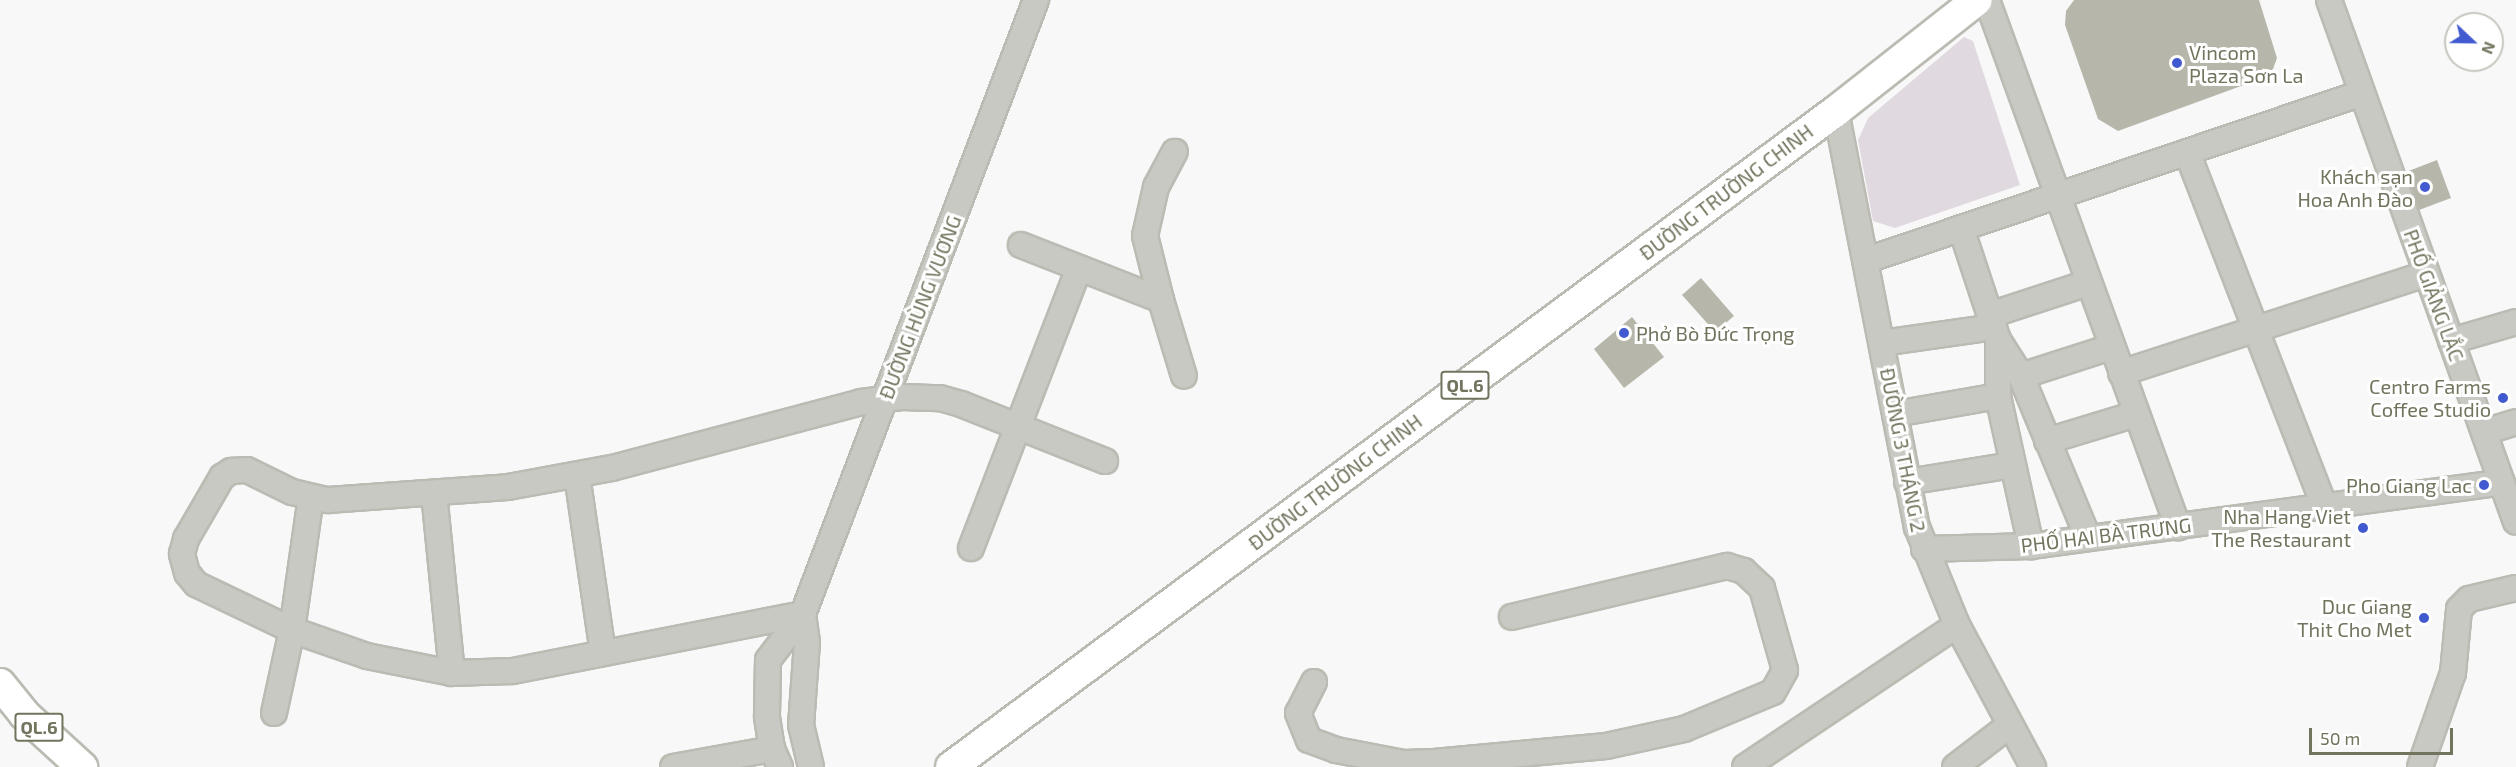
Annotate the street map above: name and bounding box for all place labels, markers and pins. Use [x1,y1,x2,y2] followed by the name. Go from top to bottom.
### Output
[2189,40,2304,87] place label: Vincom Plaza Sơn La
[2170,56,2184,70] marker: Vincom Plaza Sơn La
[2297,164,2413,211] place label: Khách sạn Hoa Anh Đào
[2418,180,2432,194] marker: Khách sạn Hoa Anh Đào
[1636,321,1795,345] place label: Phở Bò Đức Trọng
[1617,326,1631,340] marker: Phở Bò Đức Trọng
[2369,374,2491,421] place label: Centro Farms Coffee Studio
[2496,391,2510,405] marker: Centro Farms Coffee Studio
[2346,473,2472,497] place label: Pho Giang Lac
[2477,478,2491,492] marker: Pho Giang Lac
[2211,504,2351,551] place label: Nha Hang Viet The Restaurant
[2356,521,2370,535] marker: Nha Hang Viet The Restaurant
[2297,594,2412,641] place label: Duc Giang Thit Cho Met
[2417,611,2431,625] marker: Duc Giang Thit Cho Met

